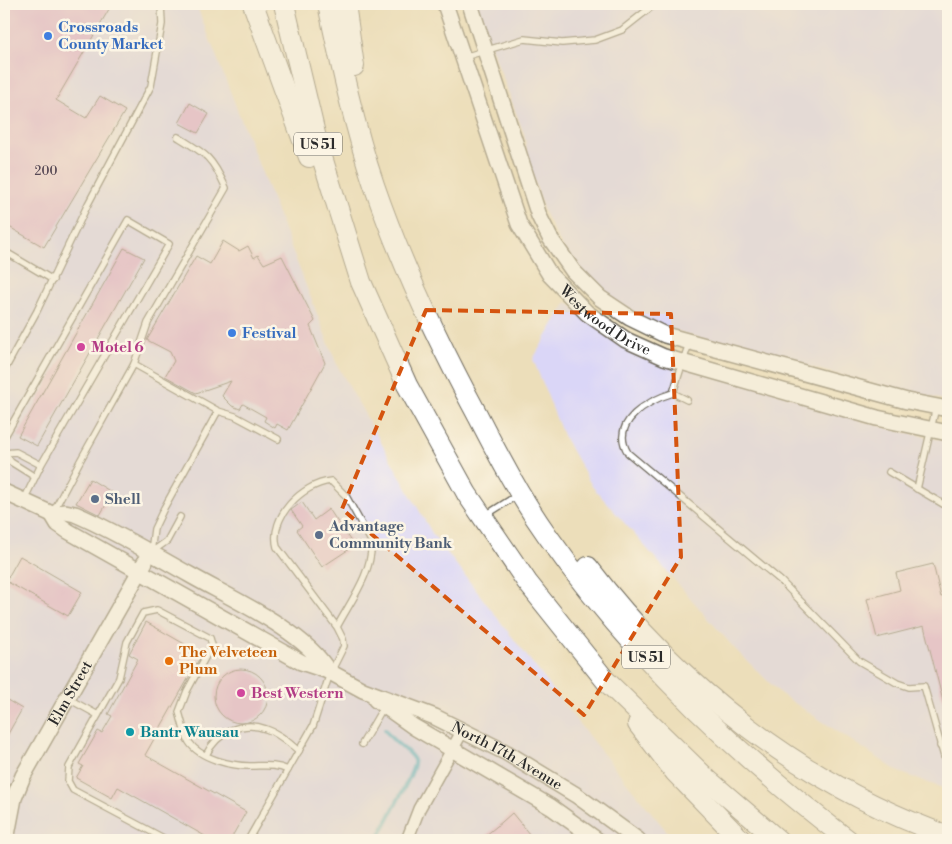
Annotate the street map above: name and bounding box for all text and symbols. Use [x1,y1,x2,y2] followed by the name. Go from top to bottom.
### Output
[58,18,164,54] place label: Crossroads County Market
[42,30,54,42] marker: Crossroads County Market
[294,132,342,156] road number: US 51
[35,164,57,179] house number: 200
[554,281,654,360] street label: Westwood Drive
[242,324,297,343] place label: Festival
[226,327,238,339] marker: Festival
[91,338,144,357] place label: Motel 6
[75,341,87,353] marker: Motel 6
[105,490,141,509] place label: Shell
[89,493,101,505] marker: Shell
[328,517,453,553] place label: Advantage Community Bank
[313,529,325,541] marker: Advantage Community Bank
[179,643,278,679] place label: The Velveteen Plum
[622,646,670,669] road number: US 51
[163,655,175,667] marker: The Velveteen Plum
[45,657,97,729] street label: Elm Street
[251,684,344,703] place label: Best Western
[235,687,247,699] marker: Best Western
[448,718,566,794] street label: North 17th Avenue
[140,723,240,742] place label: Bantr Wausau
[124,726,136,738] marker: Bantr Wausau

